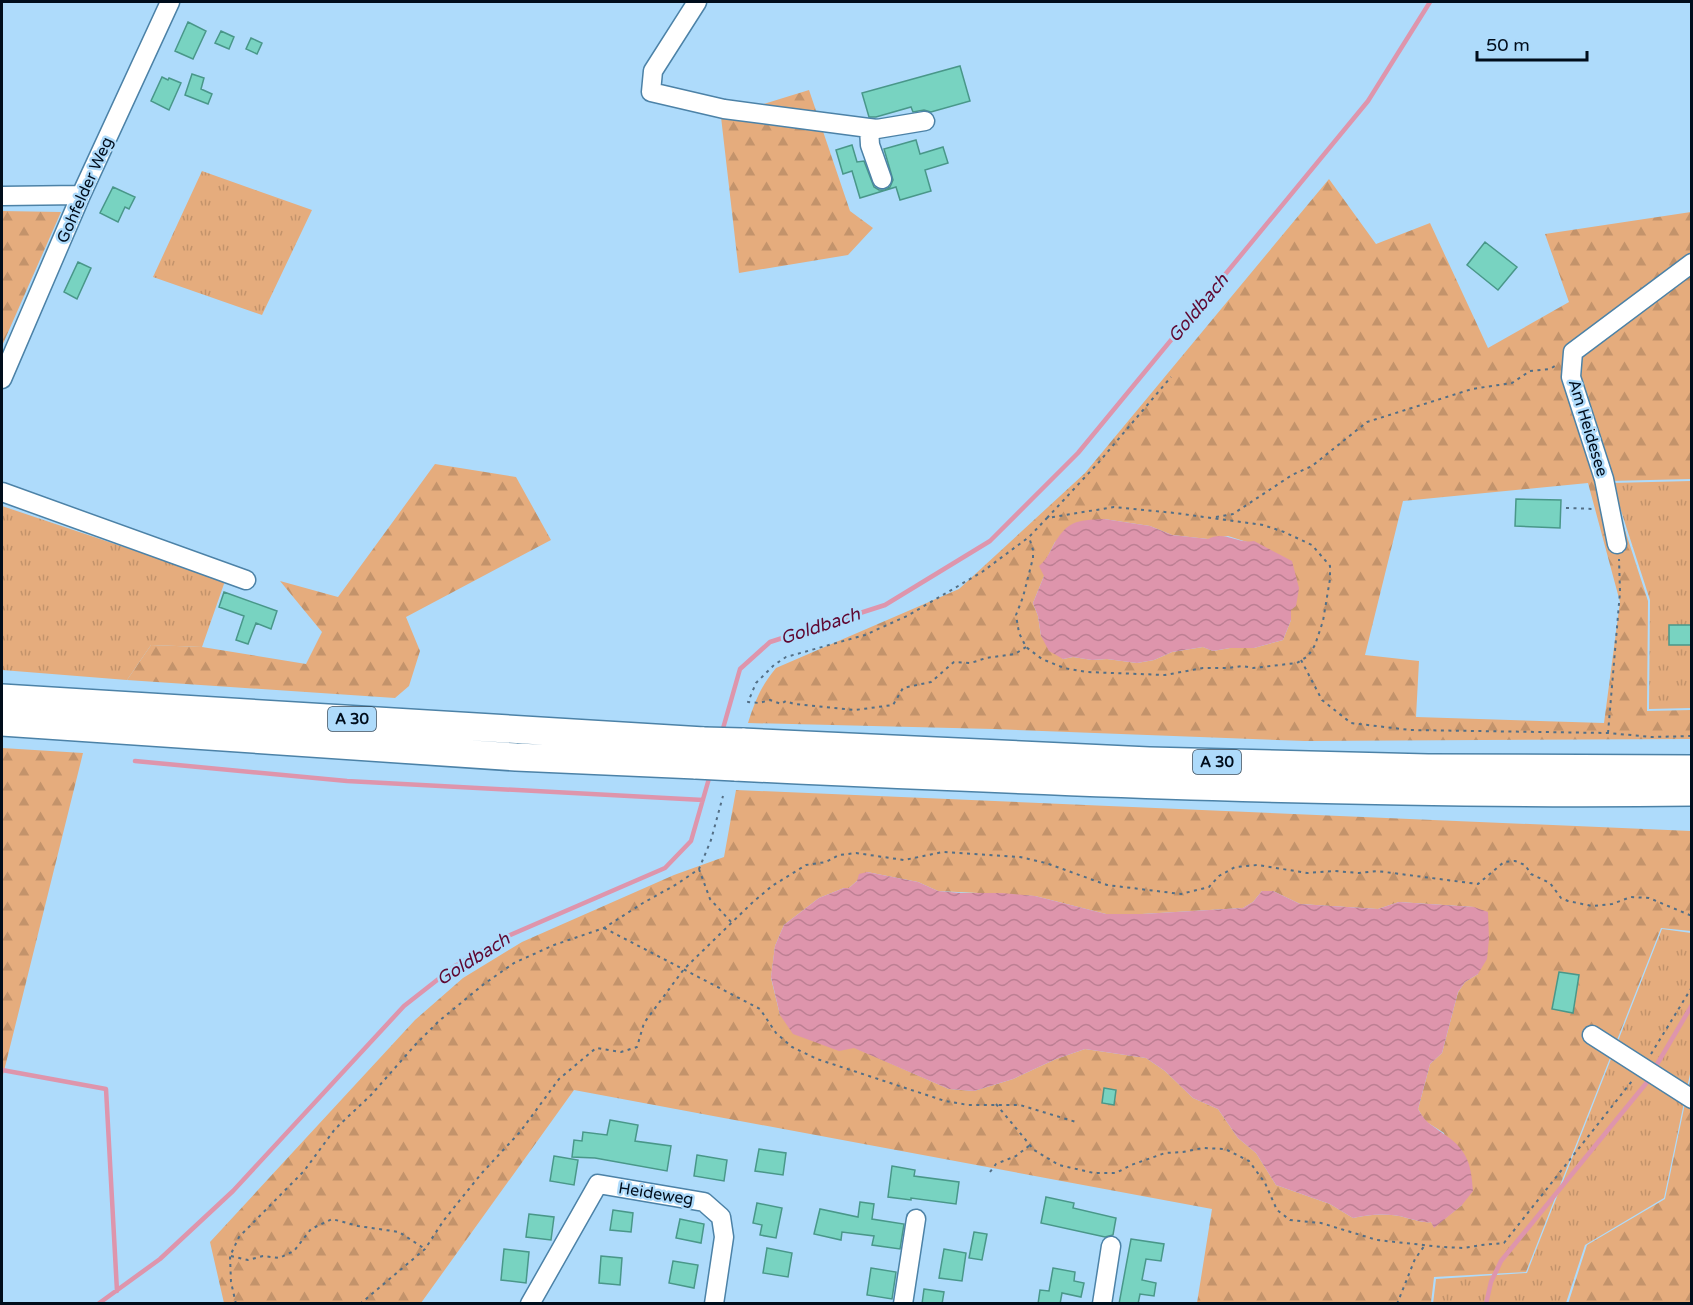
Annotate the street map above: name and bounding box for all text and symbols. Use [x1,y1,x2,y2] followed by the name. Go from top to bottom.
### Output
[1477,24,1586,62] scale bar
[1486,34,1530,56] text: 50 m
[53,134,117,246] street label: Gohfelder Weg
[1163,269,1234,347] water label: Goldbach
[1564,377,1612,479] street label: Am Heidesee
[777,602,864,649] water label: Goldbach
[328,707,376,731] road number: A 30
[1193,750,1241,774] road number: A 30
[432,927,515,990] water label: Goldbach
[617,1178,695,1210] street label: Heideweg

